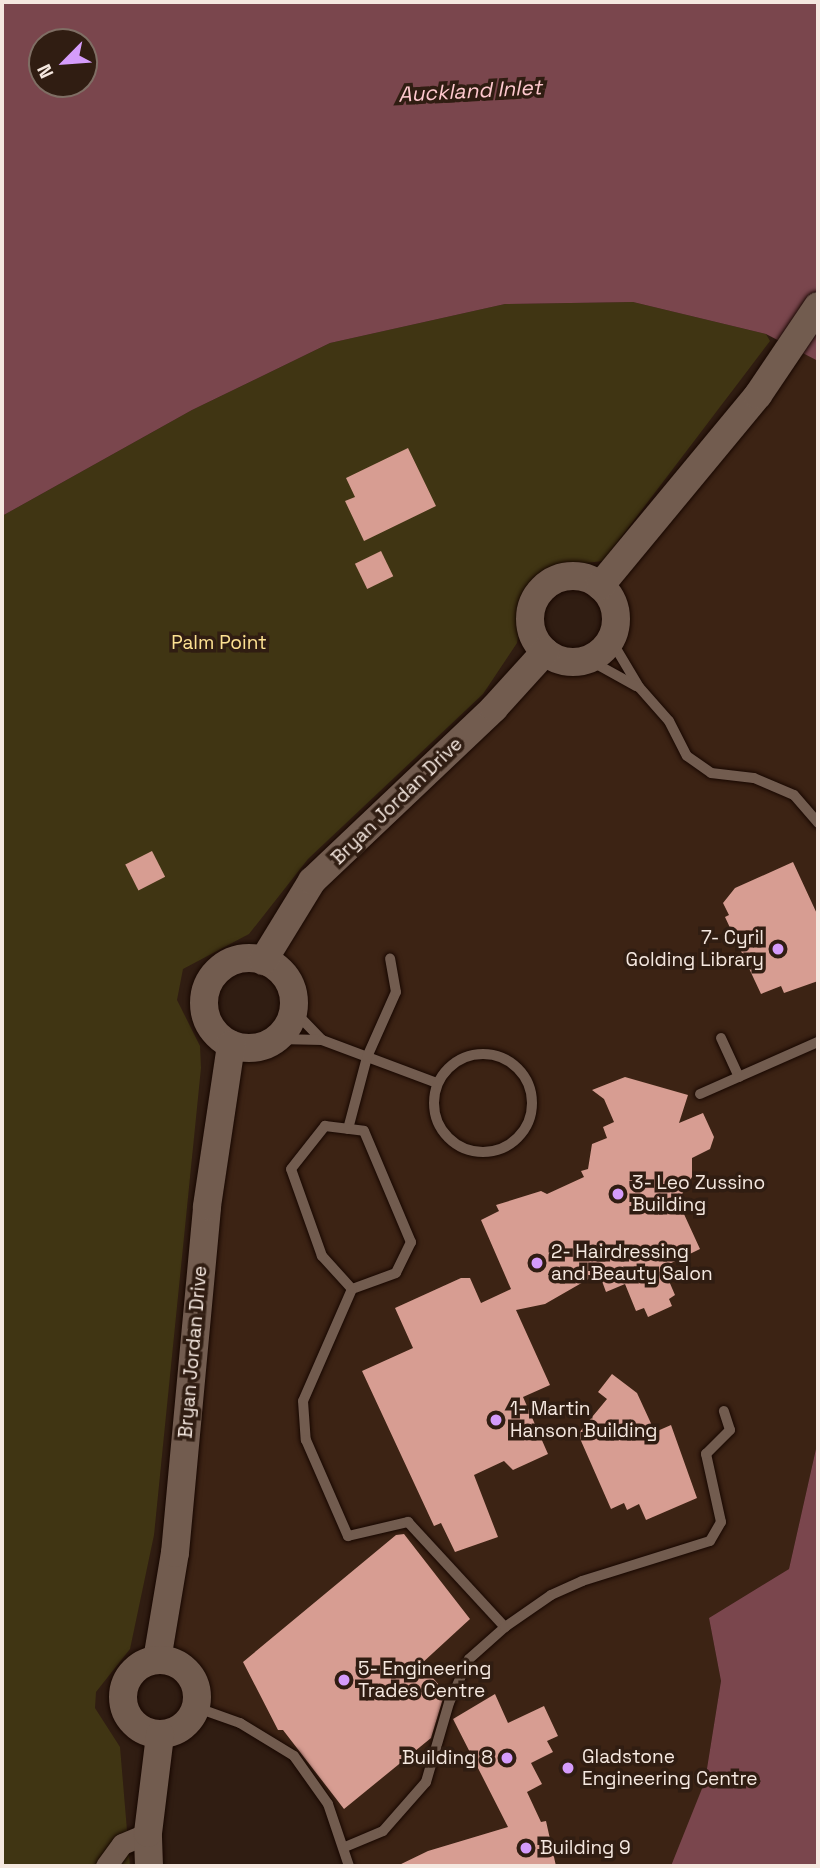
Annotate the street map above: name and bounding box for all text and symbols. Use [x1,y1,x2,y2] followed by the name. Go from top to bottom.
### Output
[28,28,98,98] north arrow
[31,60,59,82] text: N
[398,75,542,107] water label: Auckland Inlet
[171,632,267,654] park label: Palm Point
[327,733,467,869] street label: Bryan Jordan Drive
[626,927,764,971] place label: 7- Cyril Golding Library
[770,941,786,957] marker: 7- Cyril Golding Library
[632,1172,766,1216] place label: 3- Leo Zussino Building
[610,1186,626,1202] marker: 3- Leo Zussino Building
[551,1241,713,1285] place label: 2- Hairdressing and Beauty Salon
[529,1255,545,1271] marker: 2- Hairdressing and Beauty Salon
[174,1265,212,1439] street label: Bryan Jordan Drive
[510,1398,658,1442] place label: 1- Martin Hanson Building
[488,1412,504,1428] marker: 1- Martin Hanson Building
[358,1658,492,1702] place label: 5- Engineering Trades Centre
[336,1672,352,1688] marker: 5- Engineering Trades Centre
[582,1746,758,1790] place label: Gladstone Engineering Centre
[402,1747,493,1769] place label: Building 8
[499,1750,515,1766] marker: Building 8
[560,1760,576,1776] marker: Gladstone Engineering Centre
[540,1837,631,1859] place label: Building 9
[518,1840,534,1856] marker: Building 9

